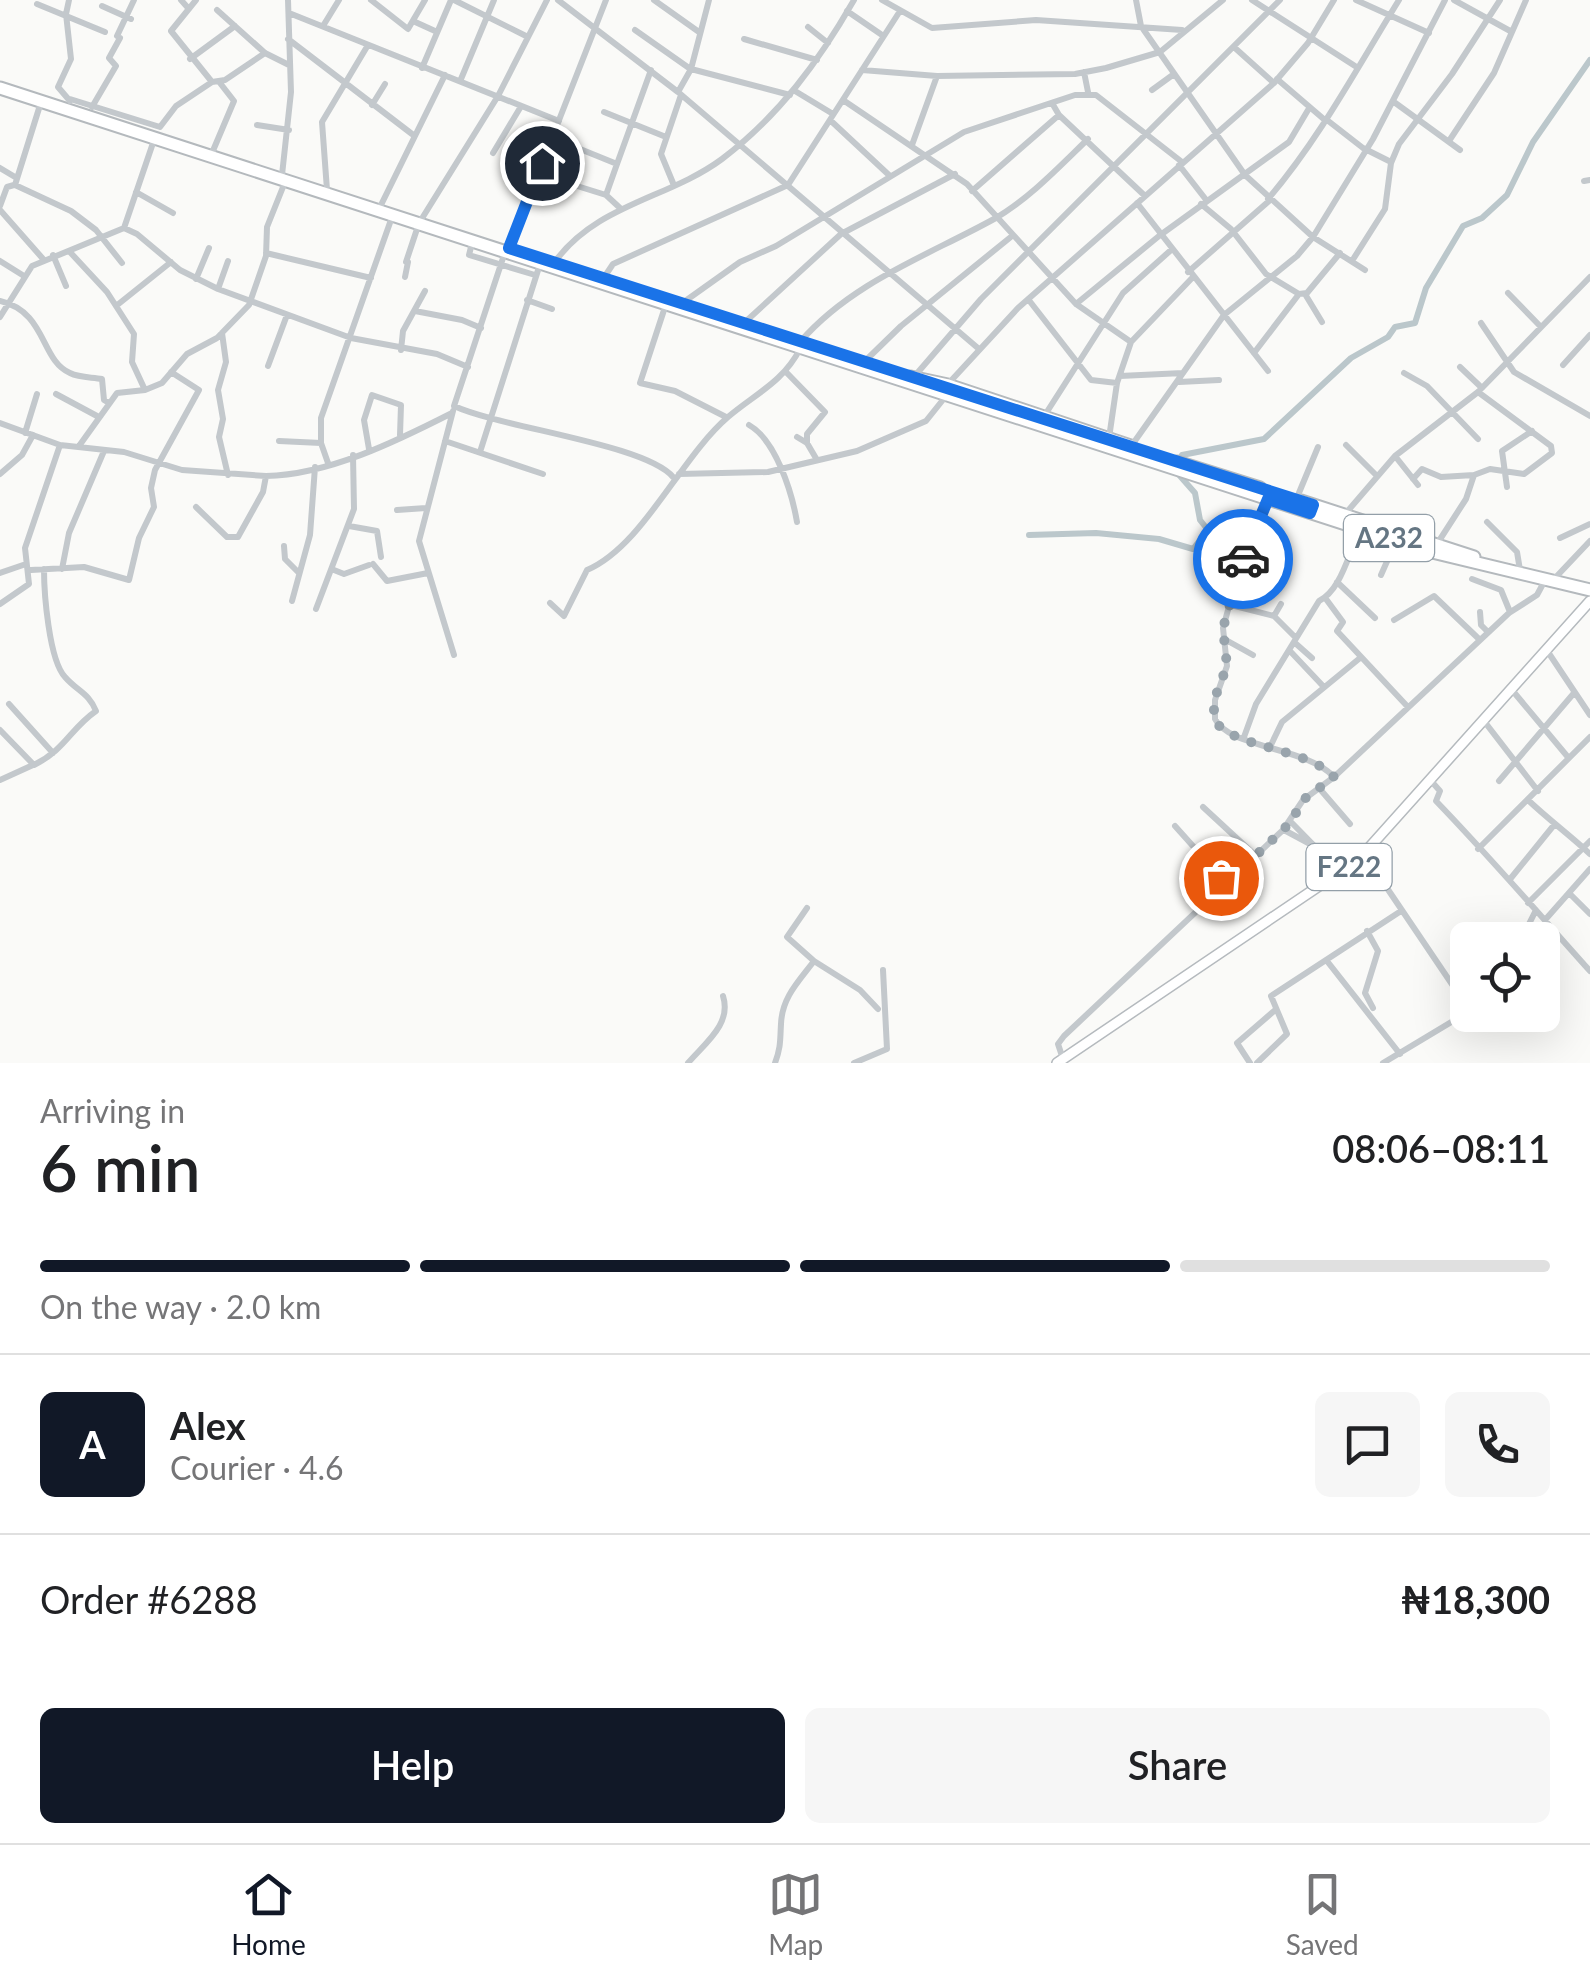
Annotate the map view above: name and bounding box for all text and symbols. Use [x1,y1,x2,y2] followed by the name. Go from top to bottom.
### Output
[500,121,585,206] pin
[515,136,570,191] icon: home
[1193,509,1293,609] courier
[1344,515,1434,561] road number: A232
[1216,532,1271,587] icon: car
[1179,836,1264,921] pin
[1306,844,1392,890] road number: F222
[1194,851,1249,906] icon: bag
[1450,922,1560,1032] map controls
[1450,922,1560,1032] button: locate
[40,1091,185,1130] text: Arriving in
[1332,1125,1550,1171] text: 08:06–08:11
[40,1128,200,1206] text: 6 min
[40,1287,321,1326] text: On the way · 2.0 km
[1315,1392,1420,1497] button: chat
[1445,1392,1550,1497] button: phone
[170,1402,246,1448] text: Alex
[79,1421,106,1467] text: A
[170,1448,344,1487] text: Courier · 4.6
[40,1576,257,1622] text: Order #6288
[1401,1576,1550,1622] text: ₦18,300
[40,1708,785,1823] button: Help
[805,1708,1550,1823] button: Share
[231,1867,306,1961] tab: Home
[768,1867,823,1961] tab: Map
[1286,1867,1359,1961] tab: Saved

